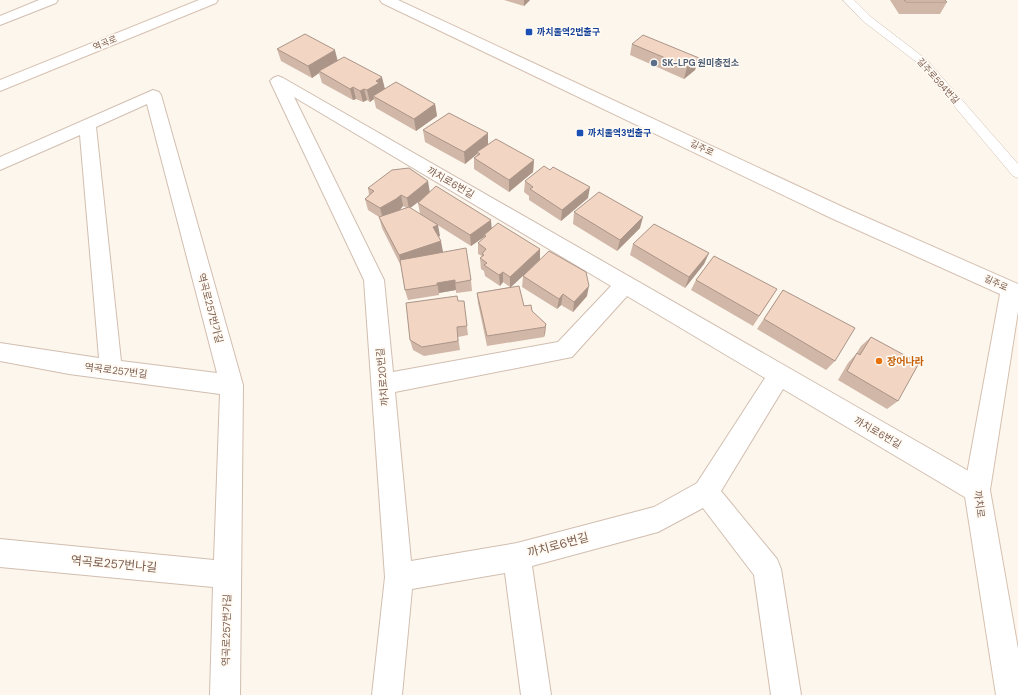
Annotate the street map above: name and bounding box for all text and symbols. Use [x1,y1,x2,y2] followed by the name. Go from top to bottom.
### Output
[537,26,601,38] place label: 까치울역2번출구
[524,27,534,37] marker: 까치울역2번출구
[91,33,119,53] street label: 역곡로
[914,56,962,106] street label: 길주로594번길
[662,57,739,69] place label: SK-LPG 원미충전소
[649,58,659,68] marker: SK-LPG 원미충전소
[588,127,652,139] place label: 까치울역3번출구
[575,128,585,138] marker: 까치울역3번출구
[688,137,716,159] street label: 길주로
[425,164,477,201] street label: 까치로6번길
[195,272,226,345] street label: 역곡로257번가길
[982,272,1010,294] street label: 길주로
[373,347,392,407] street label: 까치로20번길
[887,355,924,368] place label: 장어나라
[874,356,884,366] marker: 장어나라
[84,360,148,381] street label: 역곡로257번길
[852,414,904,451] street label: 까치로6번길
[971,490,988,519] street label: 까치로
[526,529,590,561] street label: 까치로6번길
[70,552,158,576] street label: 역곡로257번나길
[219,594,234,666] street label: 역곡로257번가길

